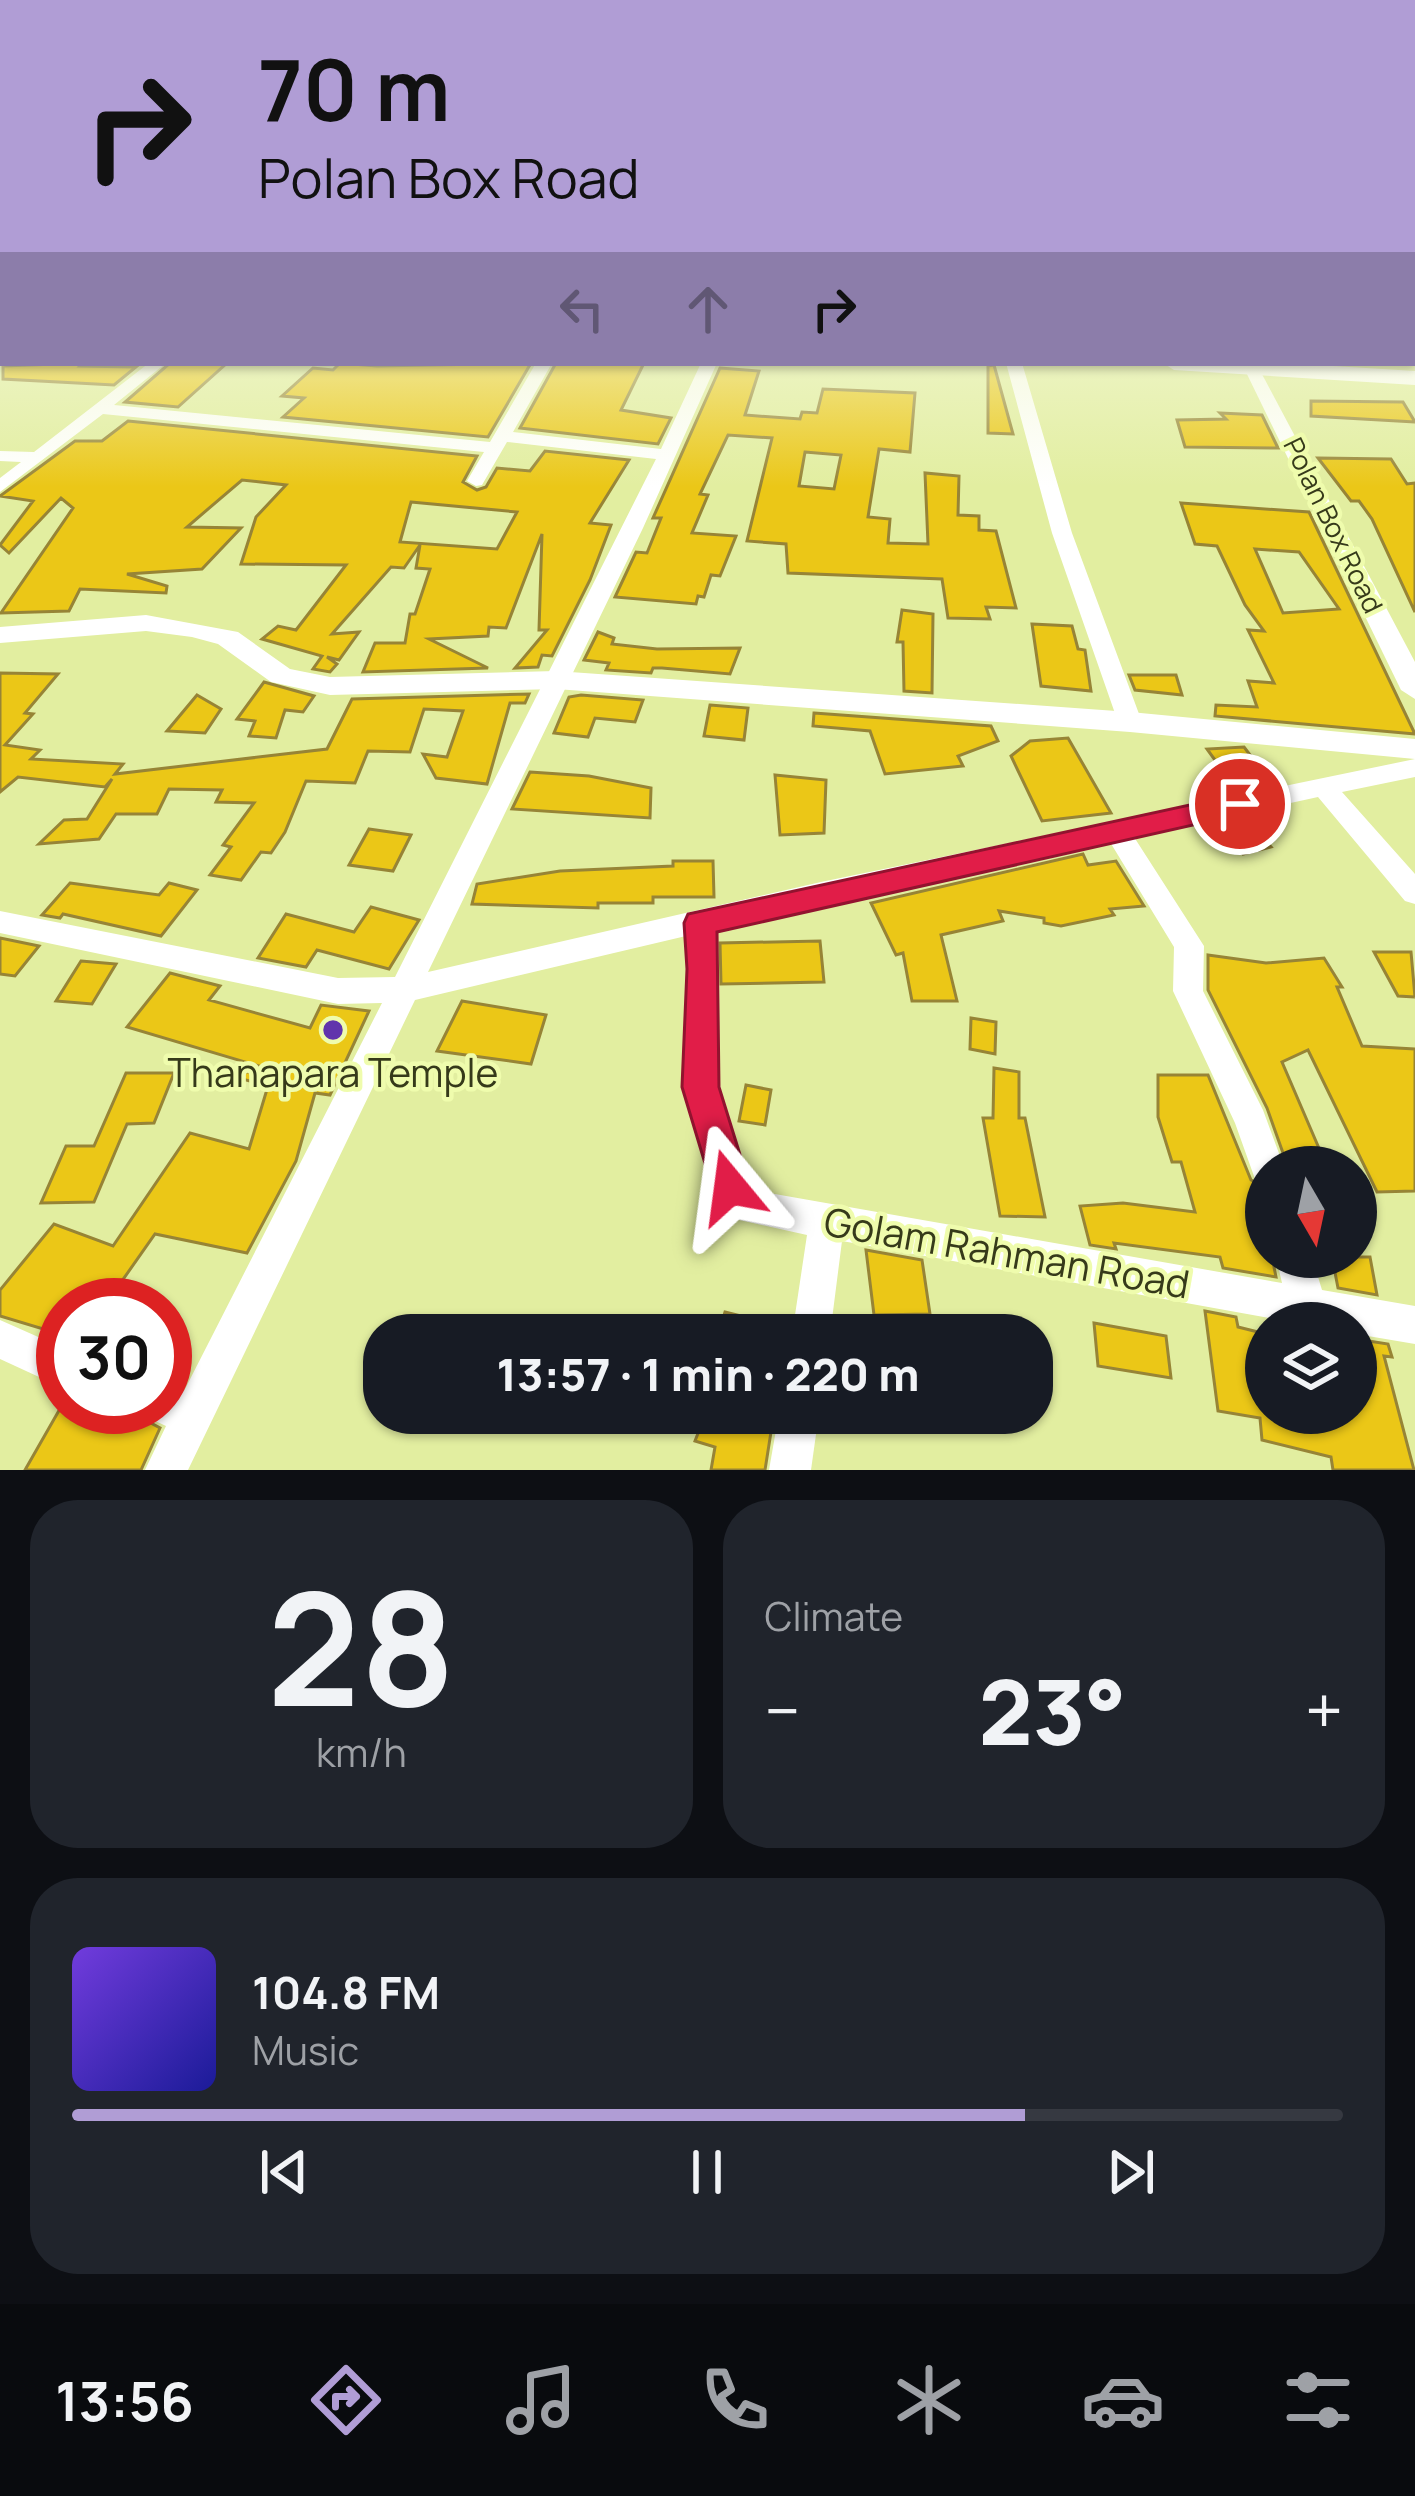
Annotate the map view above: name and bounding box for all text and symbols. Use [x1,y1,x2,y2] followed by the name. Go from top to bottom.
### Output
[258,31,450,146] text: 70 m
[60,48,216,204] icon: right
[258,140,640,214] text: Polan Box Road
[549,276,615,342] icon: left
[675,276,741,342] icon: ahead
[801,276,867,342] icon: right
[1276,431,1392,619] street label: Polan Box Road
[1189,753,1291,855] pin
[1207,771,1273,837] icon: arrive
[320,1017,346,1043] marker: Thanapara Temple
[168,1045,498,1099] place label: Thanapara Temple
[667,1124,793,1250] position arrow
[1245,1146,1377,1278] north arrow
[1245,1146,1377,1434] map controls
[820,1193,1194,1311] street label: Golam Rahman Road
[36,1278,192,1434] speed limit sign: 30
[1245,1302,1377,1434] button: layers
[497,1343,919,1405] text: 13:57 · 1 min · 220 m
[267,1540,455,1753] text: 28
[765,1589,903,1643] text: Climate
[979,1649,1127,1772] text: 23°
[765,1665,800,1755] text: −
[1305,1665,1343,1755] text: +
[316,1725,407,1779] text: km/h
[252,1961,440,2023] text: 104.8 FM
[252,2023,359,2077] text: Music
[251,2139,317,2205] icon: previous
[674,2139,740,2205] icon: pause
[1098,2139,1164,2205] icon: next
[304,2358,388,2442] icon: directions
[499,2358,583,2442] icon: music
[693,2358,777,2442] icon: phone
[887,2358,971,2442] icon: climate
[1081,2358,1165,2442] icon: car
[1276,2358,1360,2442] icon: filters
[55,2363,194,2437] text: 13:56

